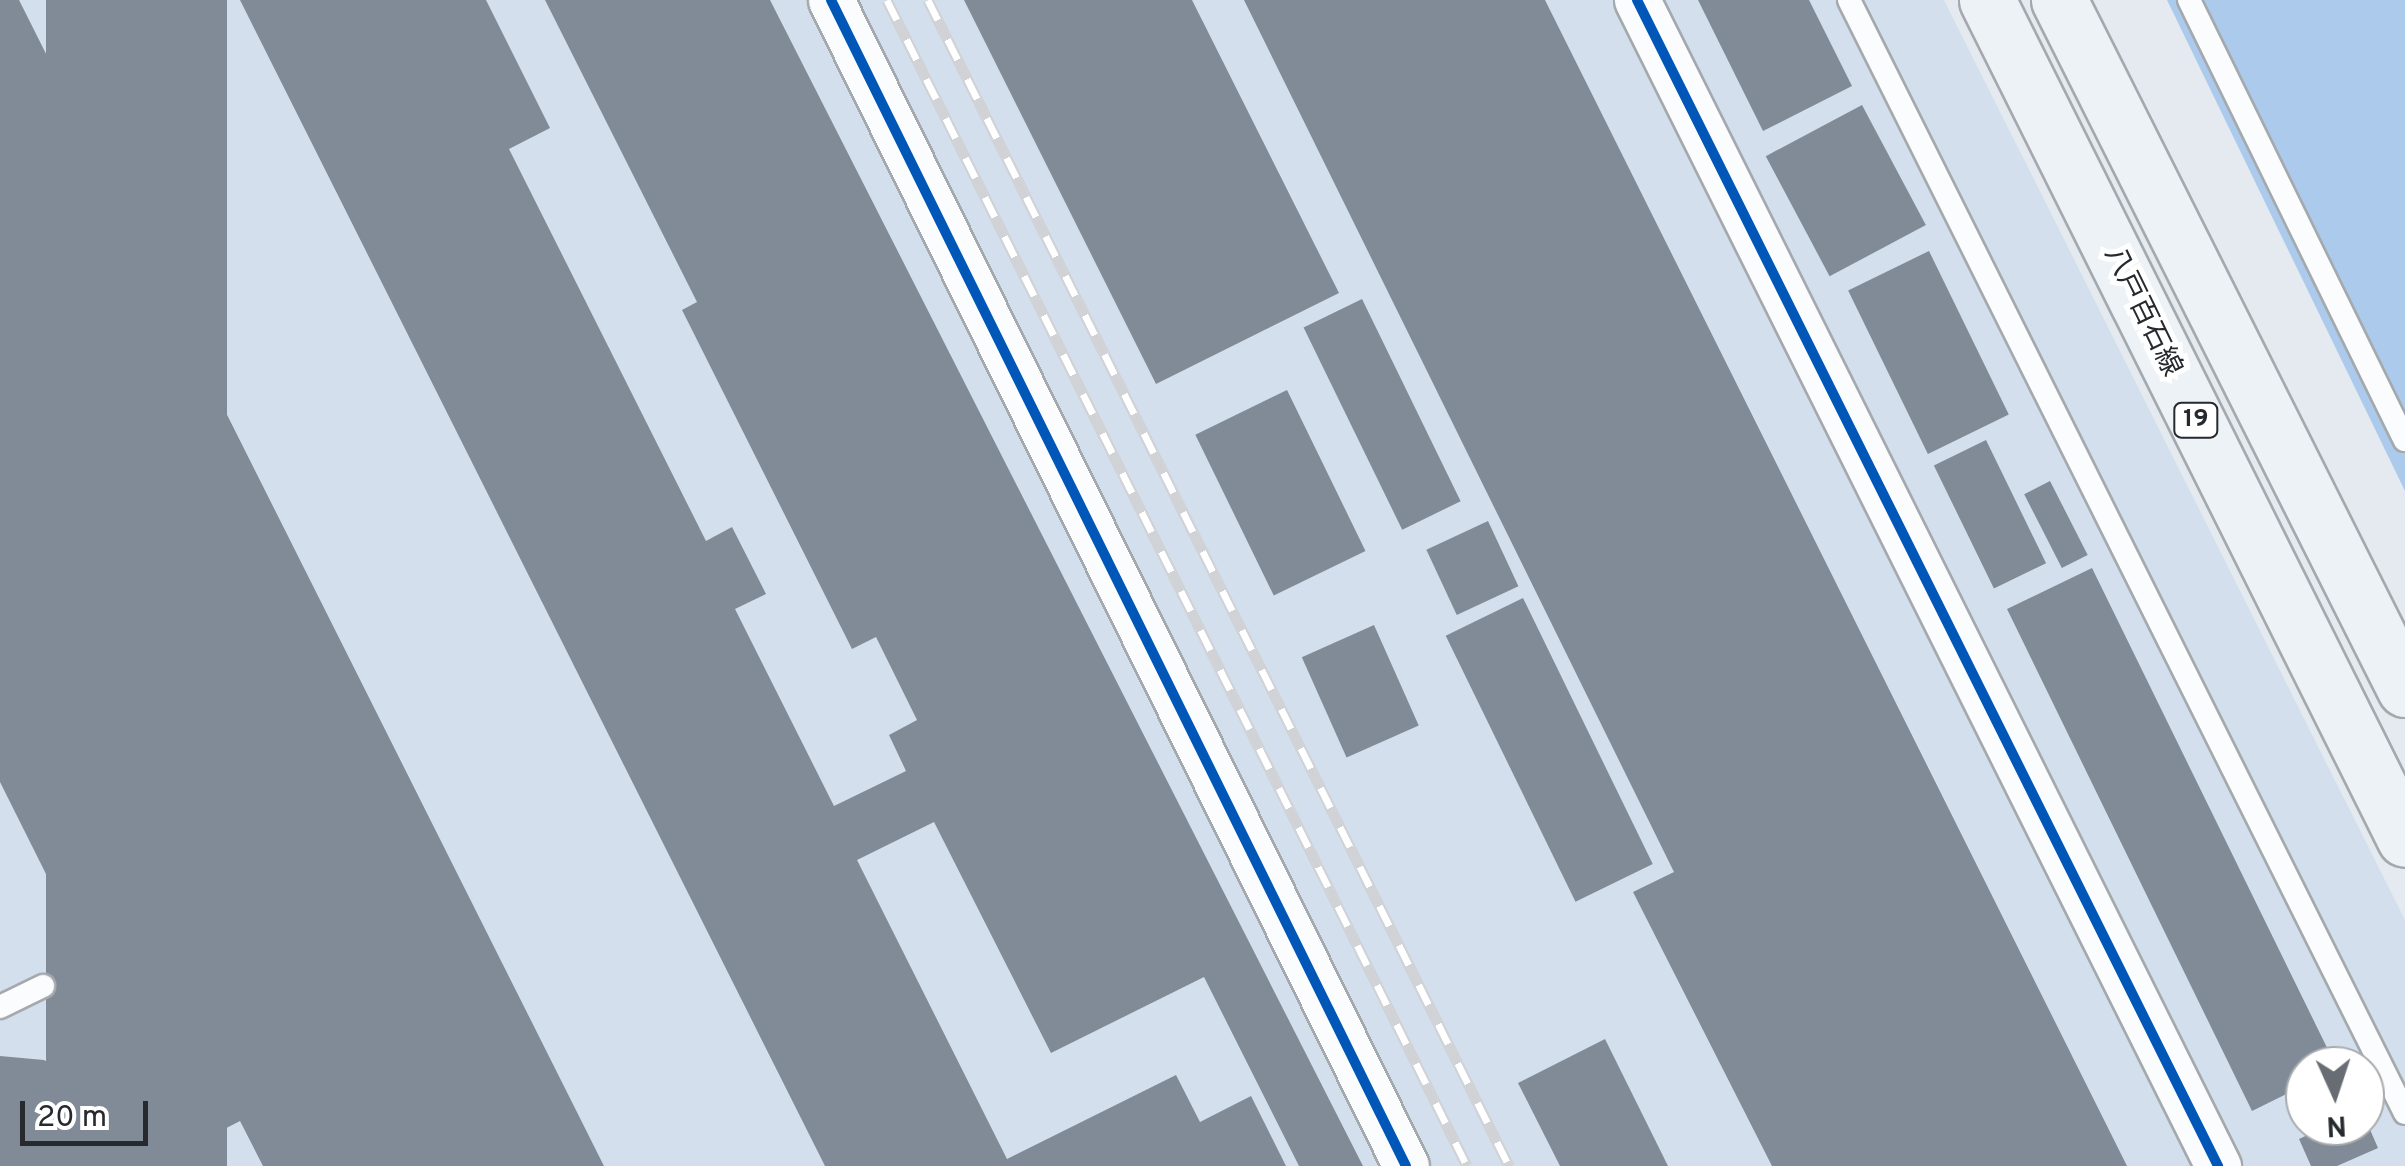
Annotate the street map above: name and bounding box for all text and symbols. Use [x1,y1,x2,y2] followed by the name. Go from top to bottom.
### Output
[2096,242,2188,382] street label: 八戸百石線
[2171,400,2221,440] road number: 19
[2285,1046,2385,1146] north arrow
[25,1081,152,1143] scale bar
[37,1100,107,1137] text: 20 m
[2325,1105,2347,1142] text: N

